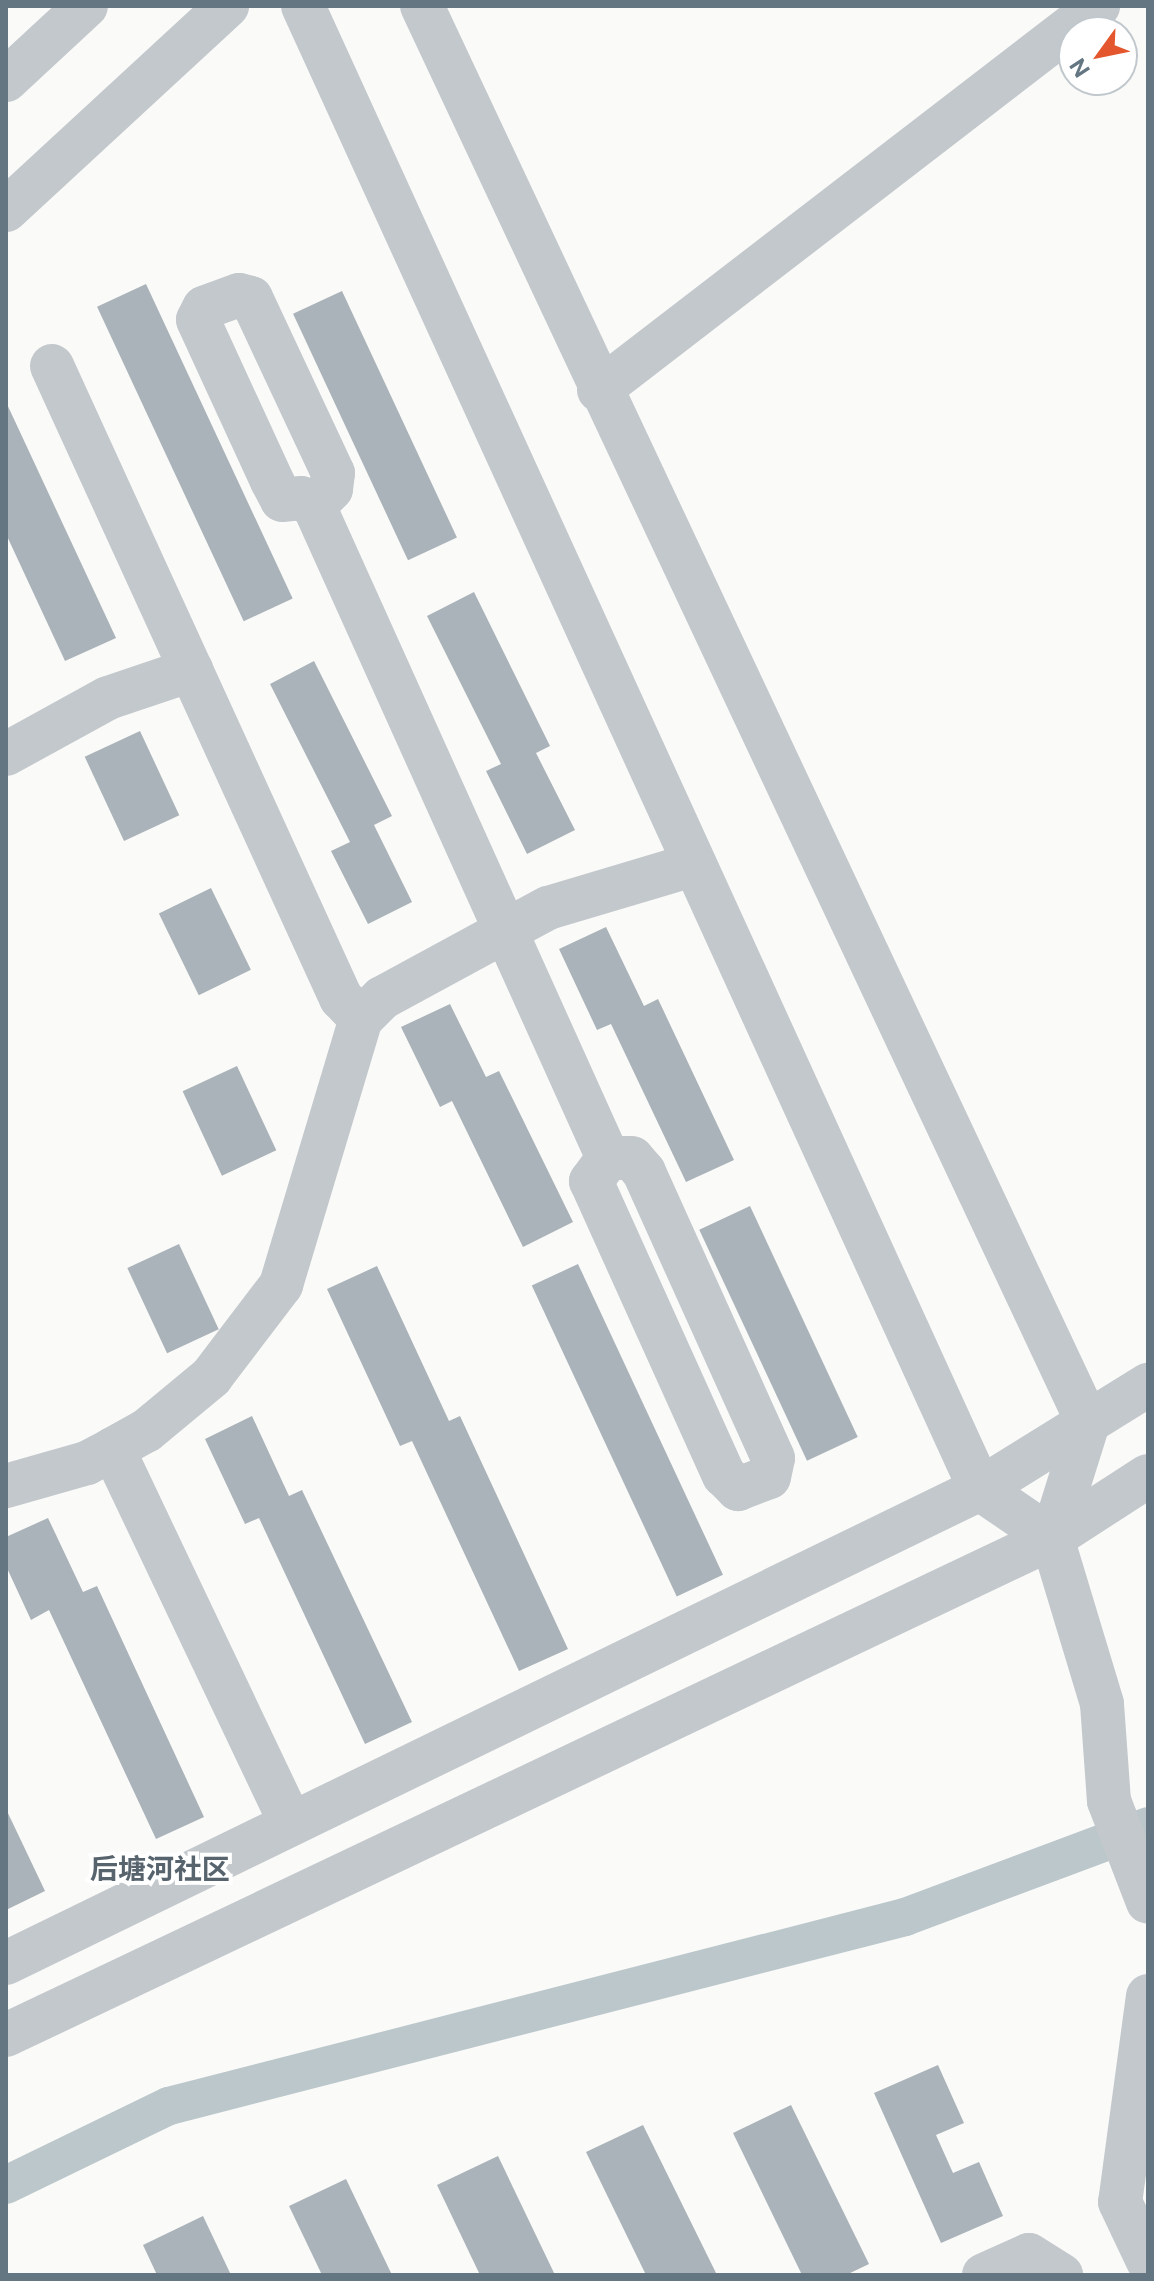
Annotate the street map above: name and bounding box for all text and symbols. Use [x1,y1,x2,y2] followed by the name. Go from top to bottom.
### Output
[1058,16,1138,96] north arrow
[1064,54,1095,82] text: N
[90,1852,230,1886] district label: 后塘河社区

